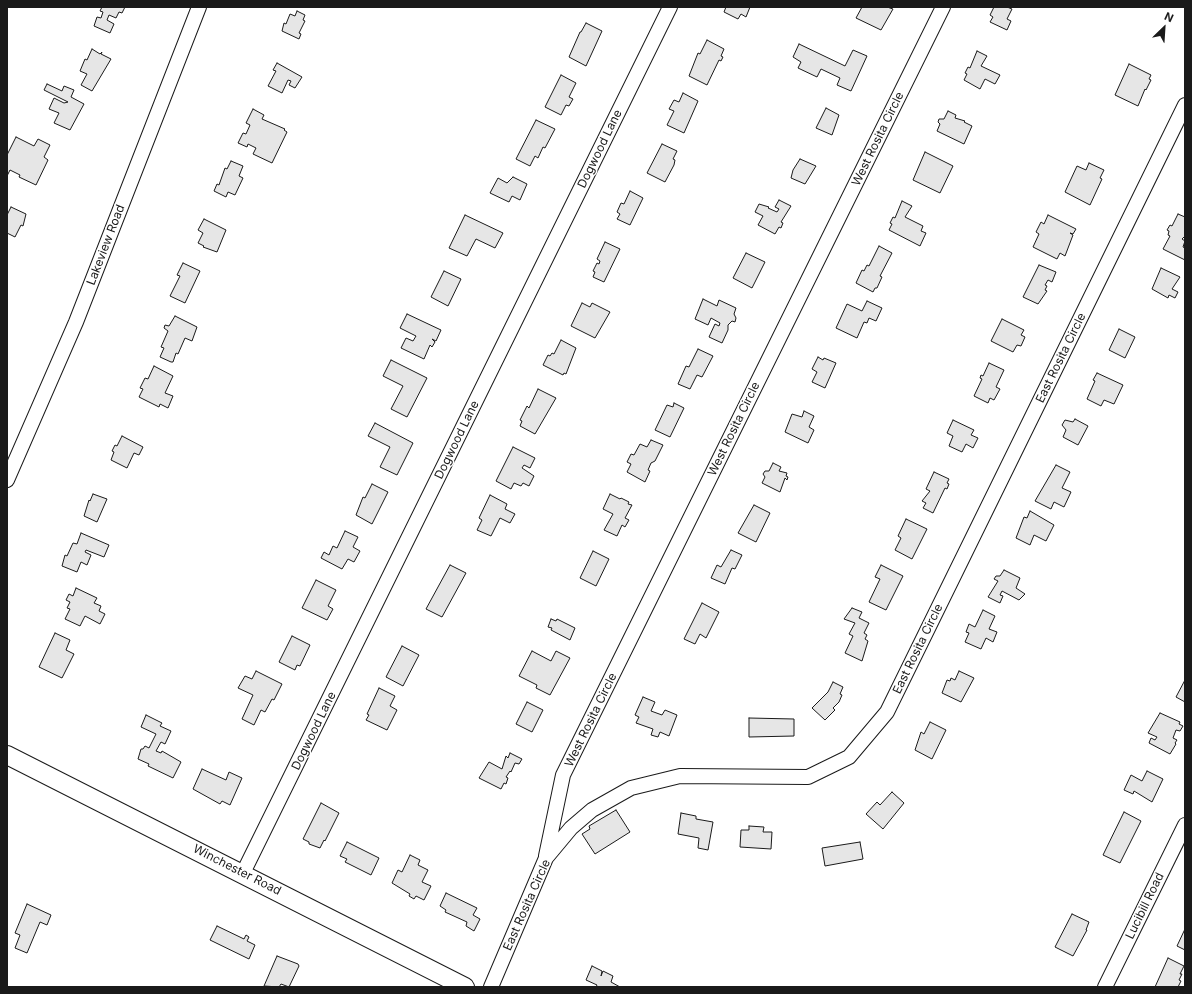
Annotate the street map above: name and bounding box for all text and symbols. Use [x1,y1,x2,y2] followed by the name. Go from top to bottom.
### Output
[1144,8,1184,48] north arrow
[1162,9,1176,25] text: N
[849,90,907,188] street label: West Rosita Circle
[575,107,625,191] street label: Dogwood Lane
[84,203,128,287] street label: Lakeview Road
[1033,311,1089,405] street label: East Rosita Circle
[705,380,763,478] street label: West Rosita Circle
[432,398,482,482] street label: Dogwood Lane
[890,602,946,696] street label: East Rosita Circle
[562,671,620,769] street label: West Rosita Circle
[289,689,339,773] street label: Dogwood Lane
[191,842,283,898] street label: Winchester Road
[500,857,554,953] street label: East Rosita Circle
[1123,870,1167,942] street label: Lucibill Road

